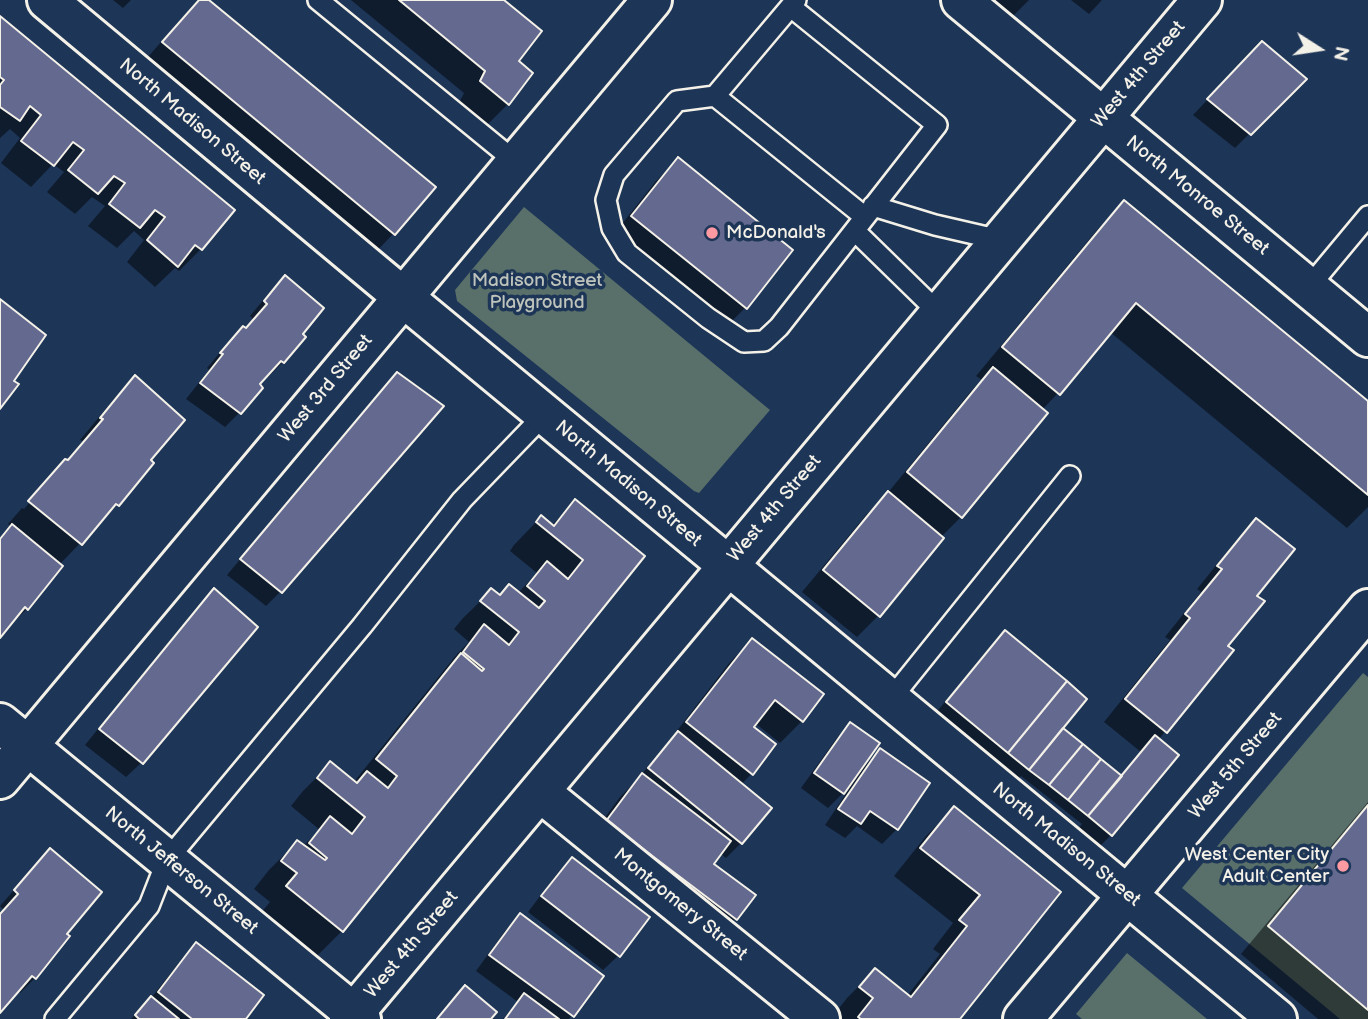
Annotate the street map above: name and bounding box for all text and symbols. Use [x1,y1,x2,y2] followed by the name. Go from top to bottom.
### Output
[1284,14,1354,84] north arrow
[1087,17,1191,133] street label: West 4th Street
[1327,44,1353,63] text: N
[114,54,270,190] street label: North Madison Street
[1121,131,1273,261] street label: North Monroe Street
[726,222,826,244] place label: McDonald's
[704,225,720,241] marker: McDonald's
[472,270,602,314] park label: Madison Street Playground
[274,330,378,448] street label: West 3rd Street
[550,416,706,552] street label: North Madison Street
[723,451,827,567] street label: West 4th Street
[1185,708,1287,824] street label: West 5th Street
[987,778,1145,912] street label: North Madison Street
[100,802,262,940] street label: North Jefferson Street
[608,844,752,966] street label: Montgomery Street
[1185,844,1329,888] place label: West Center City Adult Center
[1335,858,1351,874] marker: West Center City Adult Center
[360,887,464,1003] street label: West 4th Street

